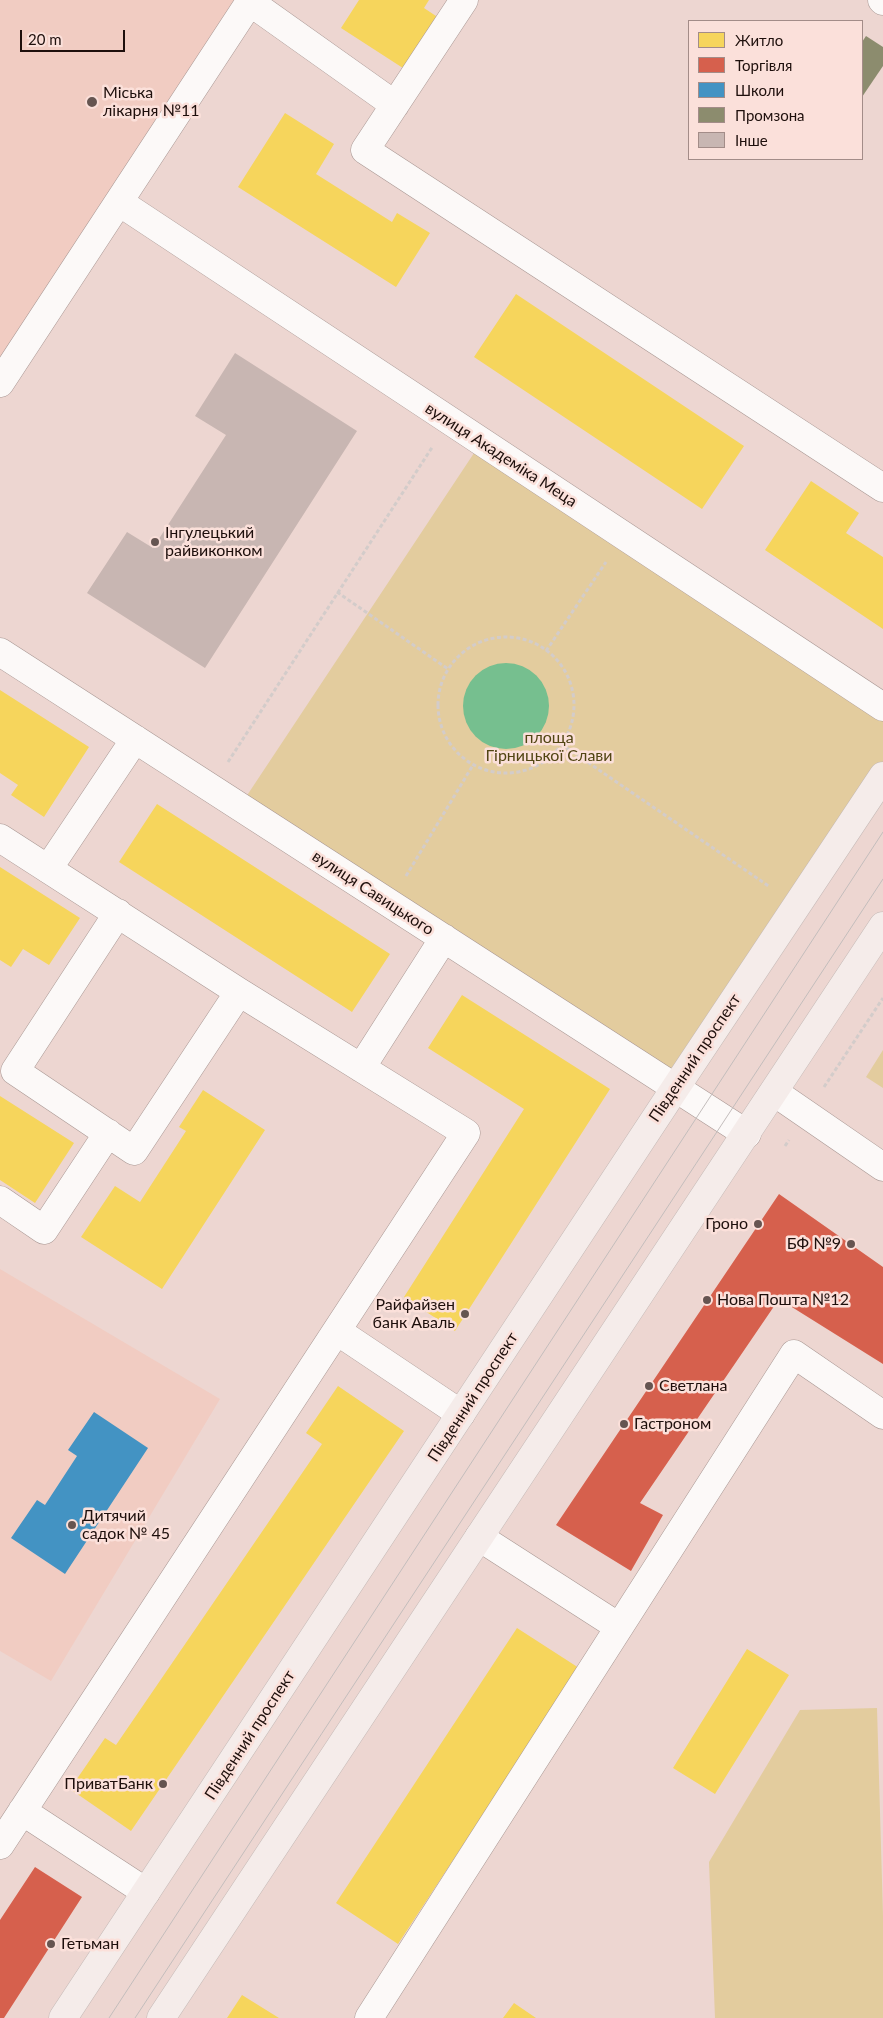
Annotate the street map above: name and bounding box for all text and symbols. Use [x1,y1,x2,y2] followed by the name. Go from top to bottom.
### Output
[22,20,128,52] scale bar
[688,20,863,160] legend
[28,30,62,48] text: 20 m
[735,31,783,49] text: Житло
[735,56,792,74] text: Торгівля
[735,81,784,99] text: Школи
[103,83,199,121] place label: Міська лікарня №11
[85,95,99,109] marker: Міська лікарня №11
[735,106,805,124] text: Промзона
[735,131,768,149] text: Інше
[422,399,580,511] street label: вулиця Академіка Меца
[165,523,263,561] place label: Інгулецький райвиконком
[149,536,161,548] marker: Інгулецький райвиконком
[485,728,613,766] park label: площа Гірницької Слави
[309,847,437,939] street label: вулиця Савицького
[645,990,745,1126] street label: Південний проспект
[705,1214,748,1234] place label: Гроно
[752,1218,764,1230] marker: Гроно
[787,1234,841,1254] place label: БФ №9
[845,1238,857,1250] marker: БФ №9
[717,1290,849,1310] place label: Нова Пошта №12
[701,1294,713,1306] marker: Нова Пошта №12
[373,1295,455,1333] place label: Райфайзен банк Аваль
[459,1308,471,1320] marker: Райфайзен банк Аваль
[424,1329,522,1465] street label: Південний проспект
[659,1376,727,1396] place label: Светлана
[643,1380,655,1392] marker: Светлана
[634,1414,711,1434] place label: Гастроном
[618,1418,630,1430] marker: Гастроном
[82,1506,170,1544] place label: Дитячий садок № 45
[66,1519,78,1531] marker: Дитячий садок № 45
[201,1667,299,1803] street label: Південний проспект
[64,1774,153,1794] place label: ПриватБанк
[157,1778,169,1790] marker: ПриватБанк
[61,1934,119,1954] place label: Гетьман
[45,1938,57,1950] marker: Гетьман

